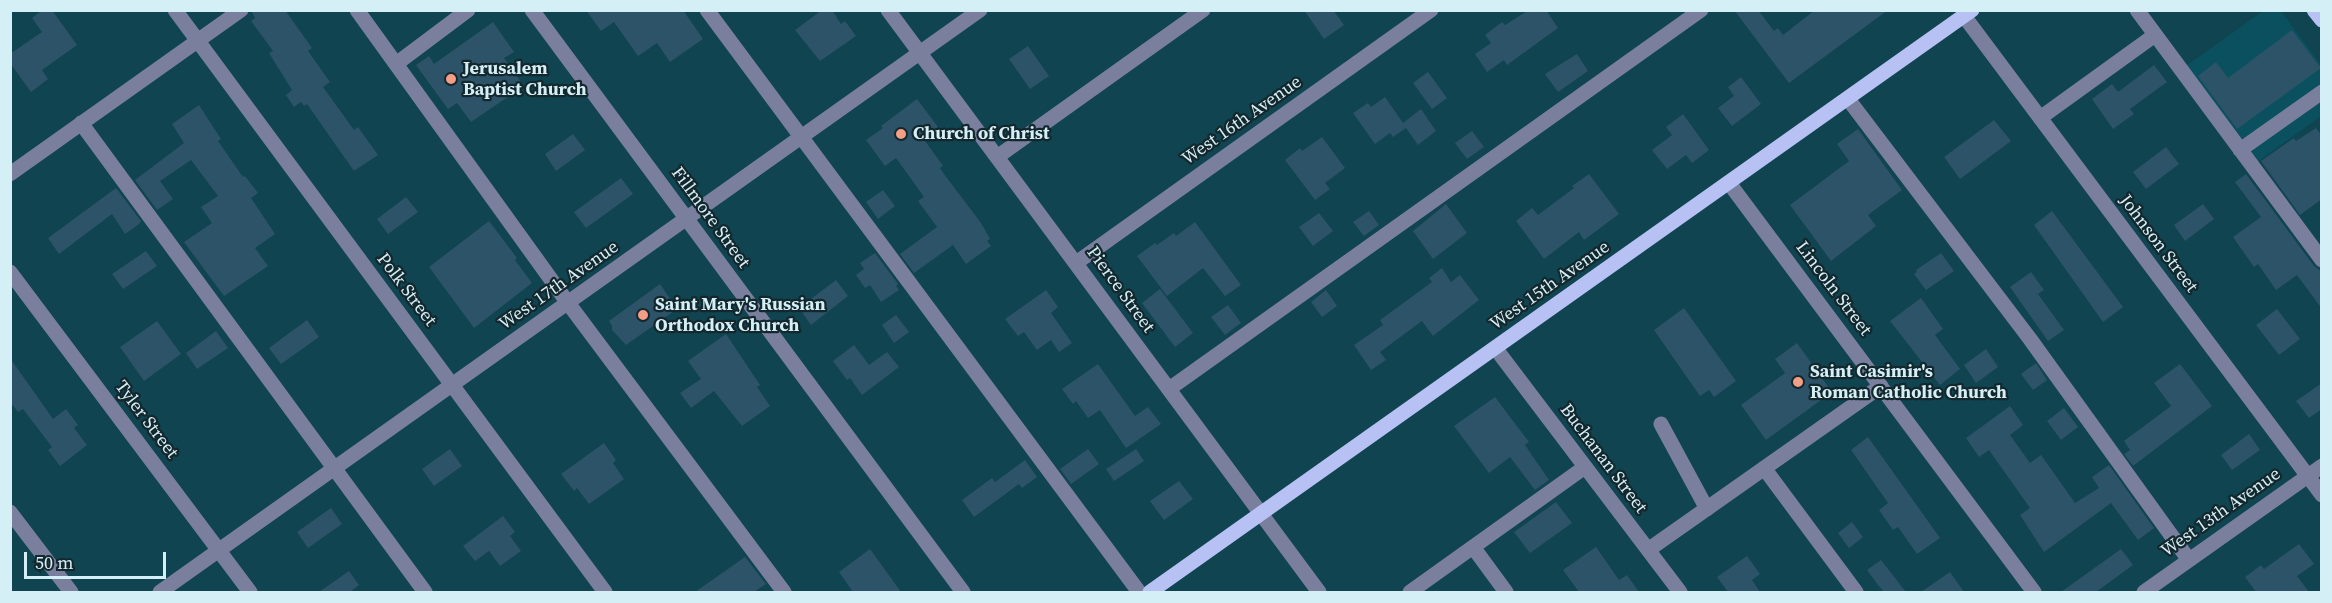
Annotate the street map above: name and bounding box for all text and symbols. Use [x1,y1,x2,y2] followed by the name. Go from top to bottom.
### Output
[463,58,587,100] place label: Jerusalem Baptist Church
[444,72,458,86] marker: Jerusalem Baptist Church
[1178,72,1306,170] street label: West 16th Avenue
[913,123,1049,145] place label: Church of Christ
[894,127,908,141] marker: Church of Christ
[666,163,754,273] street label: Fillmore Street
[2114,191,2202,297] street label: Johnson Street
[495,237,623,335] street label: West 17th Avenue
[1486,237,1614,335] street label: West 15th Avenue
[1791,238,1875,340] street label: Lincoln Street
[1081,243,1159,337] street label: Pierce Street
[372,249,440,331] street label: Polk Street
[655,294,826,336] place label: Saint Mary's Russian Orthodox Church
[636,308,650,322] marker: Saint Mary's Russian Orthodox Church
[1810,361,2007,404] place label: Saint Casimir's Roman Catholic Church
[1791,375,1805,389] marker: Saint Casimir's Roman Catholic Church
[110,377,182,463] street label: Tyler Street
[1555,400,1651,518] street label: Buchanan Street
[2157,464,2285,562] street label: West 13th Avenue
[27,540,170,578] scale bar
[35,550,73,575] text: 50 m

